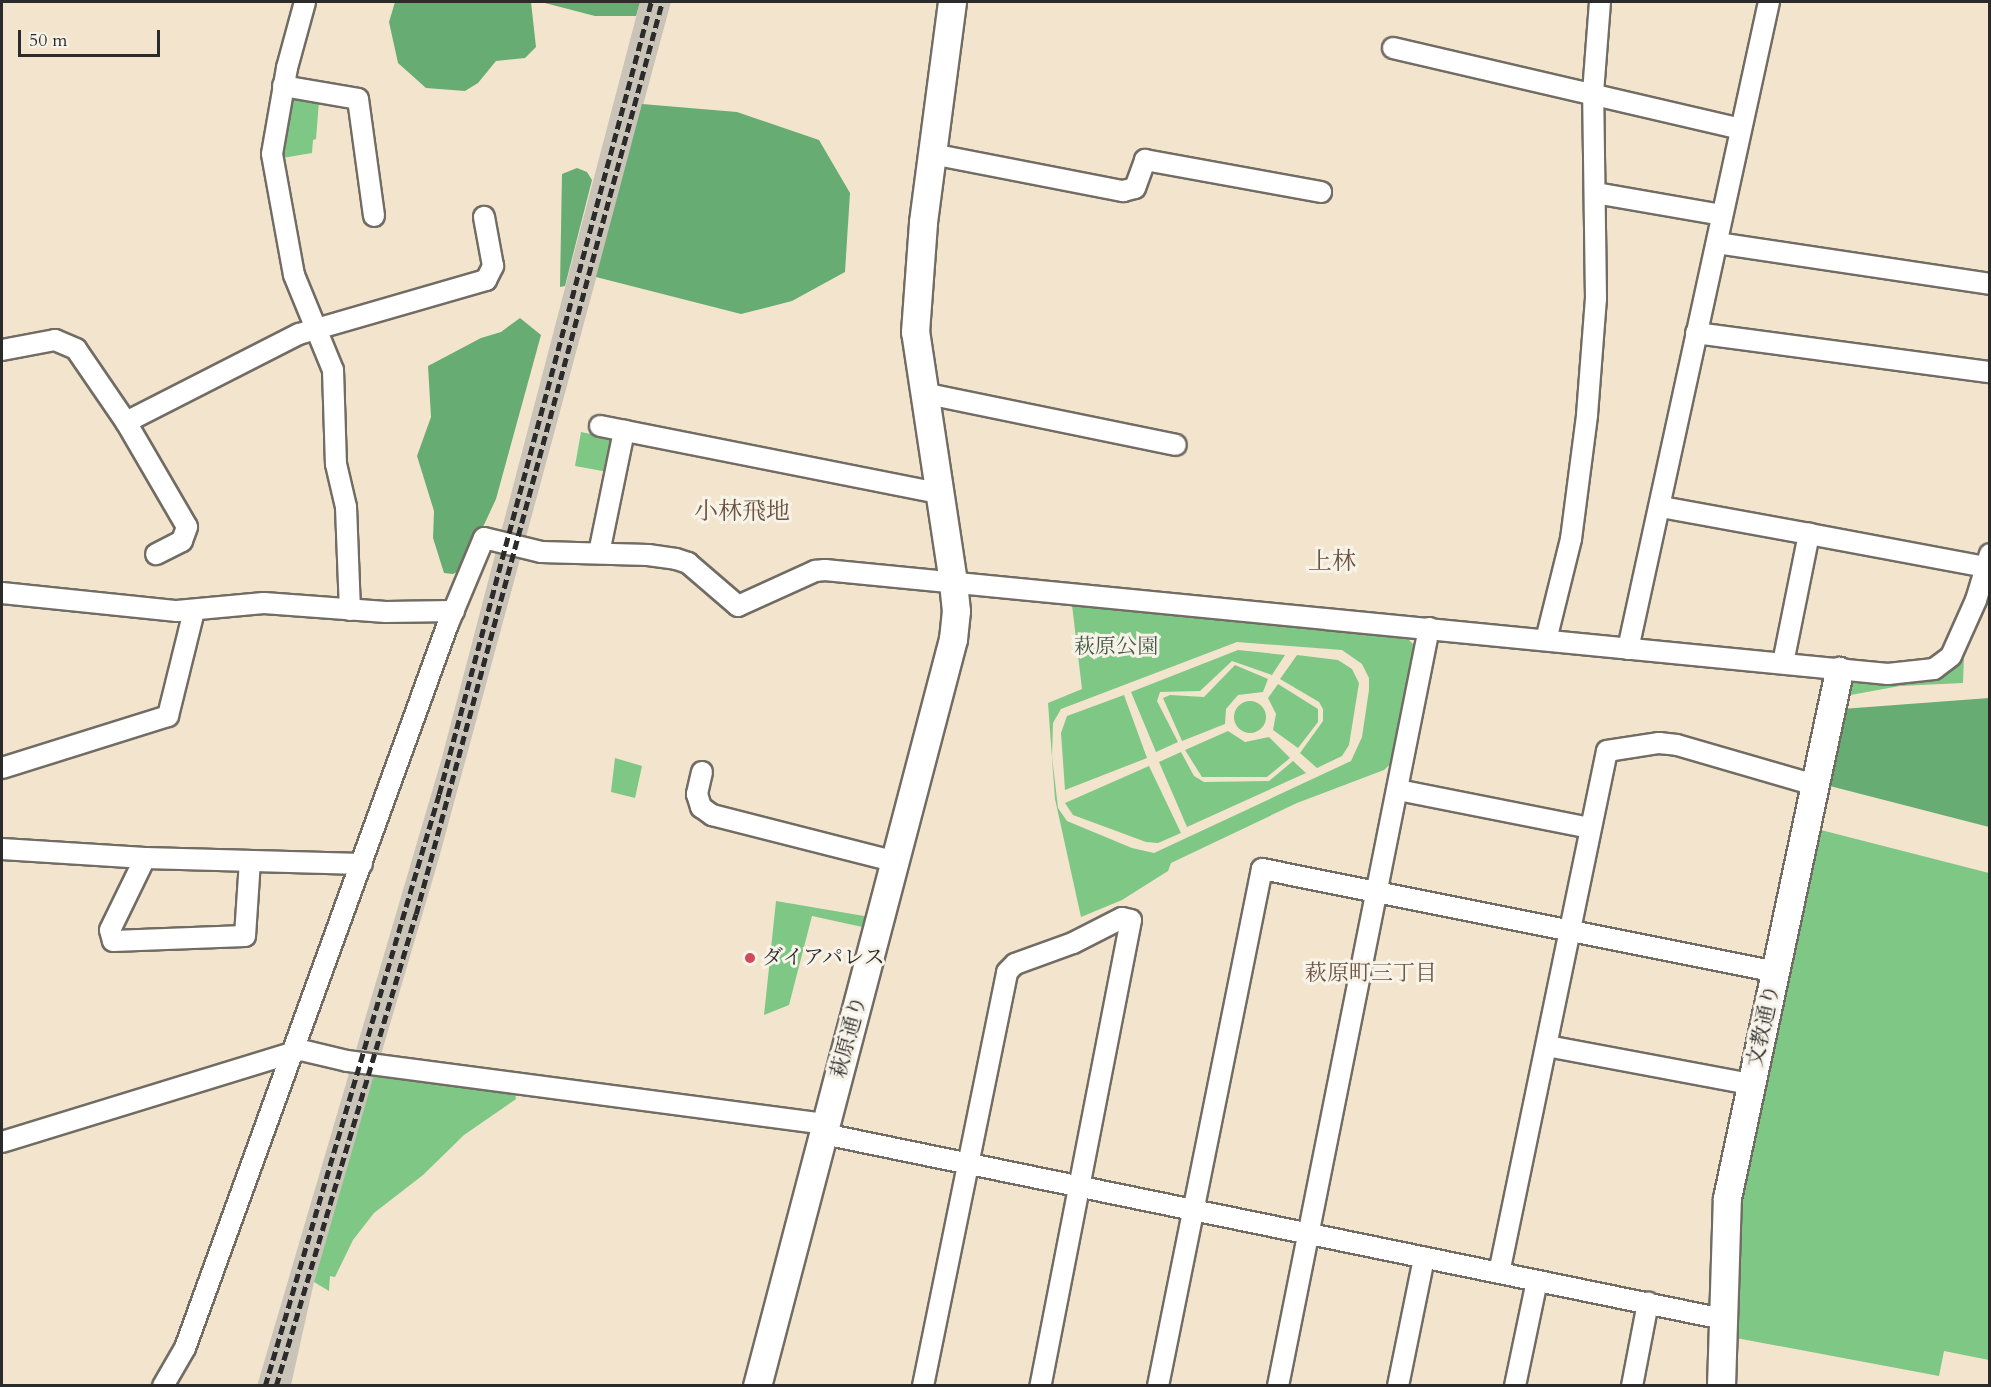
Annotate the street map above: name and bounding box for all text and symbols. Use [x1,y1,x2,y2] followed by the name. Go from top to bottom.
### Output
[21,18,164,56] scale bar
[29,28,68,53] text: 50 m
[694,498,790,526] district label: 小林飛地
[1308,548,1356,576] district label: 上林
[1074,634,1158,660] park label: 萩原公園
[762,945,888,971] place label: ダイアパレス
[743,951,757,965] marker: ダイアパレス
[1305,961,1437,987] district label: 萩原町三丁目
[1743,982,1785,1070] street label: 文教通り
[826,993,872,1081] street label: 萩原通り

